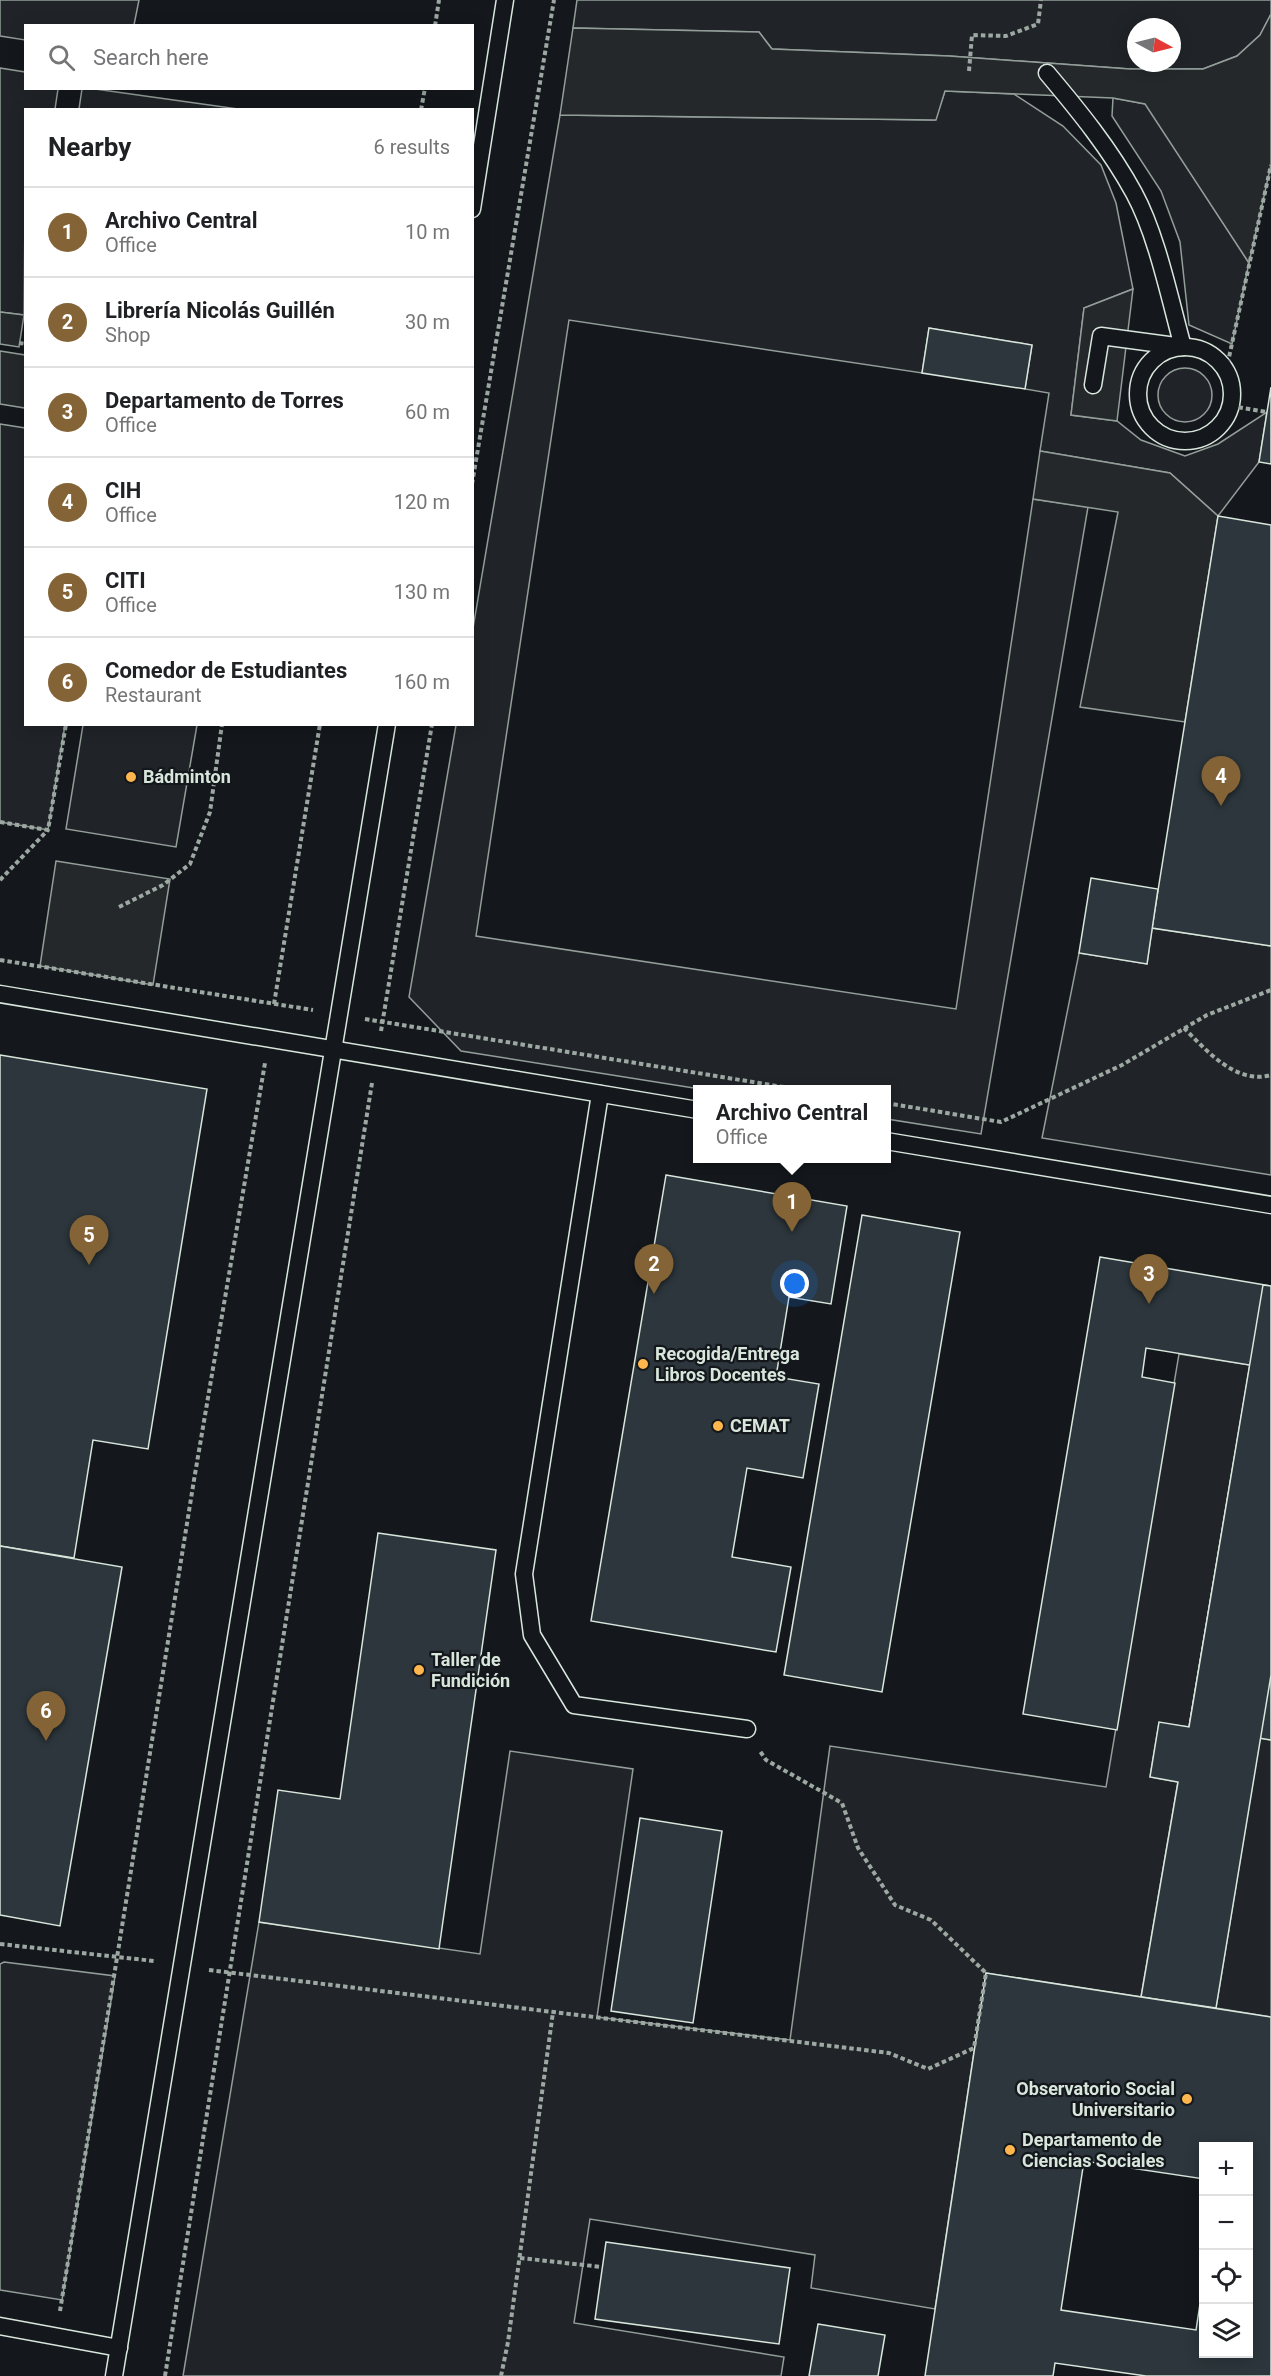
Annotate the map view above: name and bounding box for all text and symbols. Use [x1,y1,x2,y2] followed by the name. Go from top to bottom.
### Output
[1127,18,1181,72] north arrow
[24,24,474,90] search box
[45,41,78,74] icon: search
[93,45,209,70] text: Search here
[48,132,131,162] text: Nearby
[374,135,450,159] text: 6 results
[105,208,257,233] text: Archivo Central
[62,220,73,244] text: 1
[405,220,450,244] text: 10 m
[105,233,157,257] text: Office
[105,298,335,323] text: Librería Nicolás Guillén
[62,310,73,334] text: 2
[405,310,450,334] text: 30 m
[105,323,151,347] text: Shop
[105,388,344,413] text: Departamento de Torres
[62,400,73,424] text: 3
[405,400,450,424] text: 60 m
[105,413,157,437] text: Office
[105,478,141,503] text: CIH
[62,490,73,514] text: 4
[394,490,450,514] text: 120 m
[105,503,157,527] text: Office
[105,568,146,593] text: CITI
[62,580,73,604] text: 5
[394,580,450,604] text: 130 m
[105,593,157,617] text: Office
[105,658,347,683] text: Comedor de Estudiantes
[62,670,73,694] text: 6
[394,670,450,694] text: 160 m
[105,683,202,707] text: Restaurant
[1202,756,1240,806] pin: 4
[143,766,231,787] place label: Bádminton
[124,770,138,784] marker: Bádminton
[693,1085,891,1163] popup
[716,1100,868,1125] text: Archivo Central
[716,1125,768,1149] text: Office
[772,1182,812,1232] pin: 1
[70,1216,109,1265] pin: 5
[634,1244,674,1294] pin: 2
[1130,1254,1168,1304] pin: 3
[780,1269,809,1298] your location
[655,1343,800,1385] place label: Recogida/Entrega Libros Docentes
[636,1357,650,1371] marker: Recogida/Entrega Libros Docentes
[730,1415,790,1436] place label: CEMAT
[711,1419,725,1433] marker: CEMAT
[431,1649,510,1691] place label: Taller de Fundición
[412,1663,426,1677] marker: Taller de Fundición
[26,1692,66,1741] pin: 6
[1016,2078,1175,2120] place label: Observatorio Social Universitario
[1180,2092,1194,2106] marker: Observatorio Social Universitario
[1022,2129,1165,2171] place label: Departamento de Ciencias Sociales
[1199,2142,1253,2358] map controls
[1199,2142,1253,2196] button: +
[1003,2143,1017,2157] marker: Departamento de Ciencias Sociales
[1199,2196,1253,2250] button: −
[1199,2250,1253,2304] button: locate
[1199,2304,1253,2358] button: layers

